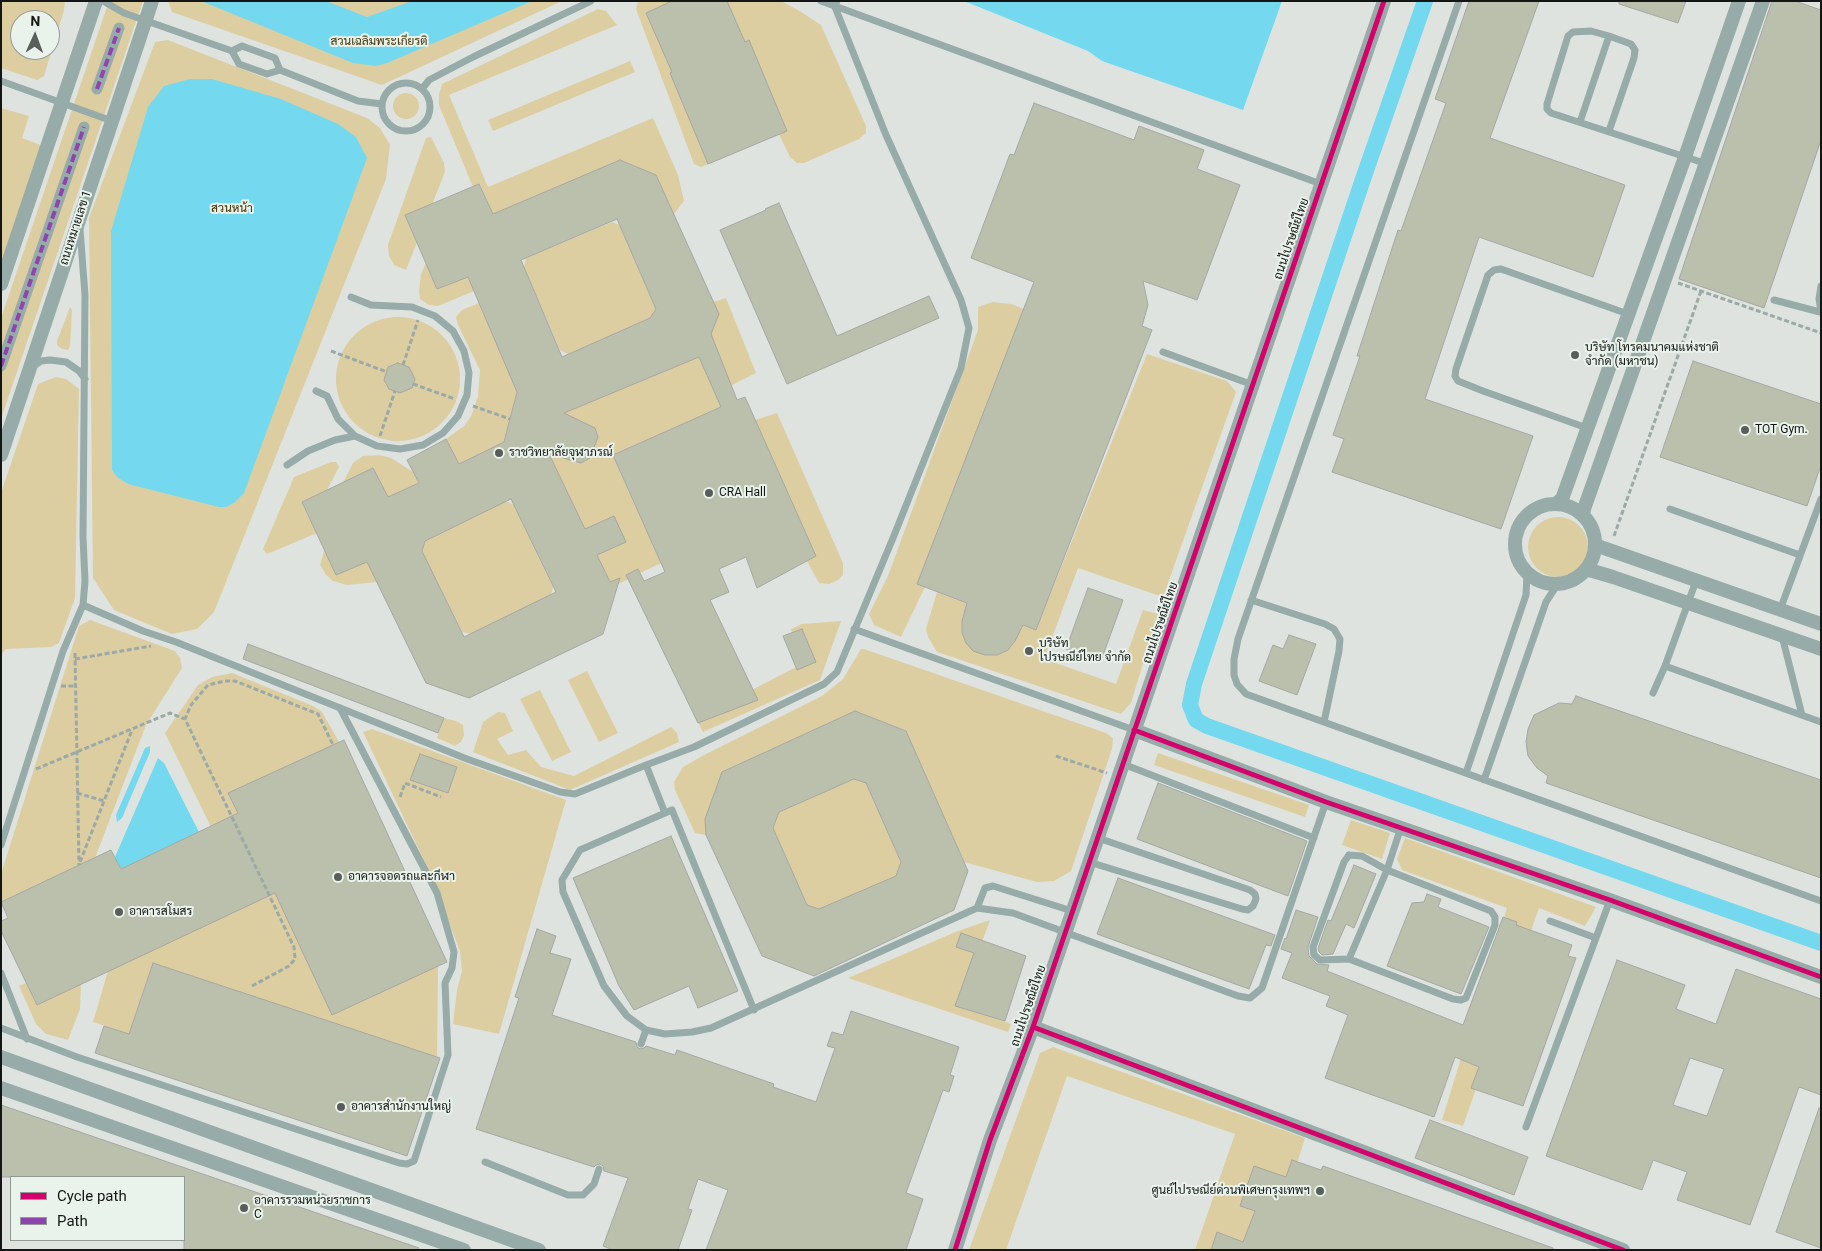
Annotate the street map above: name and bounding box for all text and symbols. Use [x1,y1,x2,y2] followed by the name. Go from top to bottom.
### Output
[10,10,60,60] north arrow
[30,13,41,29] text: N
[330,35,428,49] park label: สวนเฉลิมพระเกียรติ
[57,189,95,267] street label: ถนนหมายเลข 1
[1271,196,1313,282] street label: ถนนไปรษณีย์ไทย
[211,202,253,216] park label: สวนหน้า
[1585,341,1719,369] place label: บริษัท โทรคมนาคมแห่งชาติ จำกัด (มหาชน)
[1569,349,1581,361] marker: บริษัท โทรคมนาคมแห่งชาติ จำกัด (มหาชน)
[1755,423,1808,437] place label: TOT Gym.
[1739,424,1751,436] marker: TOT Gym.
[509,446,613,460] place label: ราชวิทยาลัยจุฬาภรณ์
[493,447,505,459] marker: ราชวิทยาลัยจุฬาภรณ์
[719,486,766,500] place label: CRA Hall
[703,487,715,499] marker: CRA Hall
[1140,580,1182,666] street label: ถนนไปรษณีย์ไทย
[1039,637,1131,665] place label: บริษัท ไปรษณีย์ไทย จำกัด
[1023,645,1035,657] marker: บริษัท ไปรษณีย์ไทย จำกัด
[348,870,455,884] place label: อาคารจอดรถและกีฬา
[332,871,344,883] marker: อาคารจอดรถและกีฬา
[129,905,192,919] place label: อาคารสโมสร
[113,906,125,918] marker: อาคารสโมสร
[1008,963,1050,1049] street label: ถนนไปรษณีย์ไทย
[351,1100,451,1114] place label: อาคารสำนักงานใหญ่
[335,1101,347,1113] marker: อาคารสำนักงานใหญ่
[10,1176,185,1241] legend
[1151,1184,1310,1198] place label: ศูนย์ไปรษณีย์ด่วนพิเศษกรุงเทพฯ
[1314,1185,1326,1197] marker: ศูนย์ไปรษณีย์ด่วนพิเศษกรุงเทพฯ
[57,1187,127,1205] text: Cycle path
[254,1194,371,1222] place label: อาคารรวมหน่วยราชการ C
[238,1202,250,1214] marker: อาคารรวมหน่วยราชการ C
[57,1212,88,1230] text: Path

